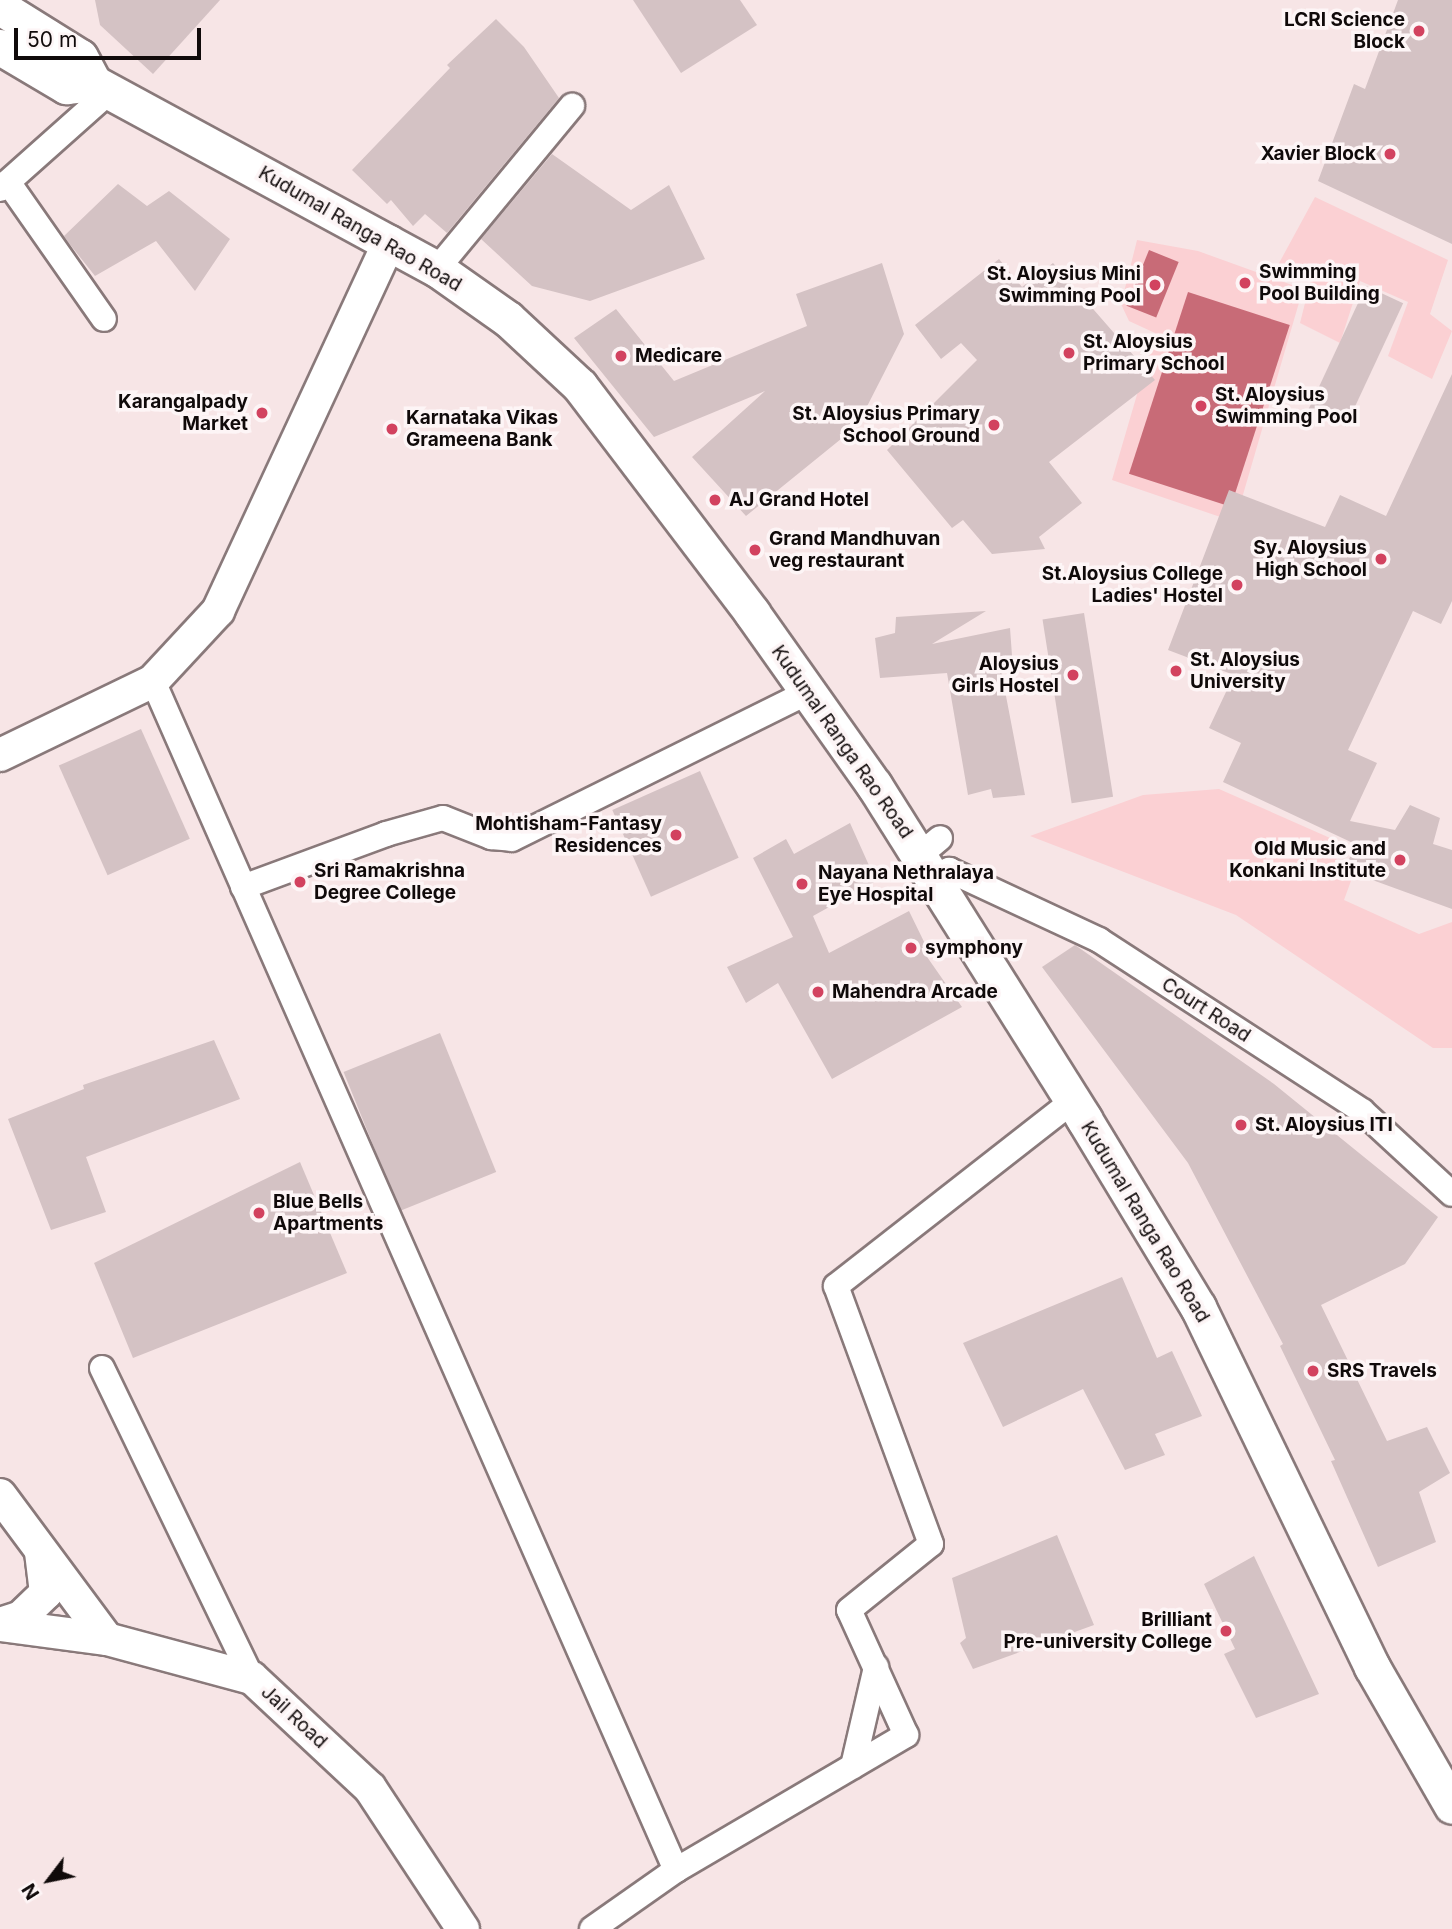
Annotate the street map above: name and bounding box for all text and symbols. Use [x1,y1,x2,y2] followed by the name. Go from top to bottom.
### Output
[1284,9,1405,53] place label: LCRI Science Block
[18,14,205,58] scale bar
[1411,23,1427,39] marker: LCRI Science Block
[27,27,77,52] text: 50 m
[1261,143,1376,165] place label: Xavier Block
[1382,146,1398,162] marker: Xavier Block
[254,161,466,297] street label: Kudumal Ranga Rao Road
[1259,261,1380,305] place label: Swimming Pool Building
[986,263,1141,307] place label: St. Aloysius Mini Swimming Pool
[1237,275,1253,291] marker: Swimming Pool Building
[1147,277,1163,293] marker: St. Aloysius Mini Swimming Pool
[1083,331,1225,375] place label: St. Aloysius Primary School
[635,345,722,367] place label: Medicare
[1061,345,1077,361] marker: St. Aloysius Primary School
[613,348,629,364] marker: Medicare
[1215,384,1358,428] place label: St. Aloysius Swimming Pool
[118,391,248,435] place label: Karangalpady Market
[1193,398,1209,414] marker: St. Aloysius Swimming Pool
[792,403,980,447] place label: St. Aloysius Primary School Ground
[254,405,270,421] marker: Karangalpady Market
[406,407,558,451] place label: Karnataka Vikas Grameena Bank
[986,417,1002,433] marker: St. Aloysius Primary School Ground
[384,421,400,437] marker: Karnataka Vikas Grameena Bank
[729,489,869,511] place label: AJ Grand Hotel
[707,492,723,508] marker: AJ Grand Hotel
[769,528,940,572] place label: Grand Mandhuvan veg restaurant
[1253,537,1367,581] place label: Sy. Aloysius High School
[747,542,763,558] marker: Grand Mandhuvan veg restaurant
[1373,551,1389,567] marker: Sy. Aloysius High School
[1042,563,1223,607] place label: St.Aloysius College Ladies' Hostel
[1229,577,1245,593] marker: St.Aloysius College Ladies' Hostel
[767,641,917,843] street label: Kudumal Ranga Rao Road
[1190,649,1301,693] place label: St. Aloysius University
[952,653,1059,697] place label: Aloysius Girls Hostel
[1168,663,1184,679] marker: St. Aloysius University
[1065,667,1081,683] marker: Aloysius Girls Hostel
[475,813,662,857] place label: Mohtisham-Fantasy Residences
[668,827,684,843] marker: Mohtisham-Fantasy Residences
[1229,838,1386,882] place label: Old Music and Konkani Institute
[1392,852,1408,868] marker: Old Music and Konkani Institute
[314,860,465,904] place label: Sri Ramakrishna Degree College
[818,862,994,906] place label: Nayana Nethralaya Eye Hospital
[292,874,308,890] marker: Sri Ramakrishna Degree College
[792,874,812,894] marker: Nayana Nethralaya Eye Hospital
[925,937,1023,959] place label: symphony
[903,940,919,956] marker: symphony
[1157,973,1255,1047] street label: Court Road
[832,981,998,1003] place label: Mahendra Arcade
[810,984,826,1000] marker: Mahendra Arcade
[1255,1114,1393,1136] place label: St. Aloysius ITI
[1076,1117,1214,1327] street label: Kudumal Ranga Rao Road
[1233,1117,1249,1133] marker: St. Aloysius ITI
[273,1191,383,1235] place label: Blue Bells Apartments
[251,1205,267,1221] marker: Blue Bells Apartments
[1327,1360,1437,1382] place label: SRS Travels
[1305,1363,1321,1379] marker: SRS Travels
[1004,1609,1212,1653] place label: Brilliant Pre-university College
[1218,1623,1234,1639] marker: Brilliant Pre-university College
[256,1681,332,1753] street label: Jail Road
[14,1845,84,1915] north arrow
[17,1879,44,1904] text: N

